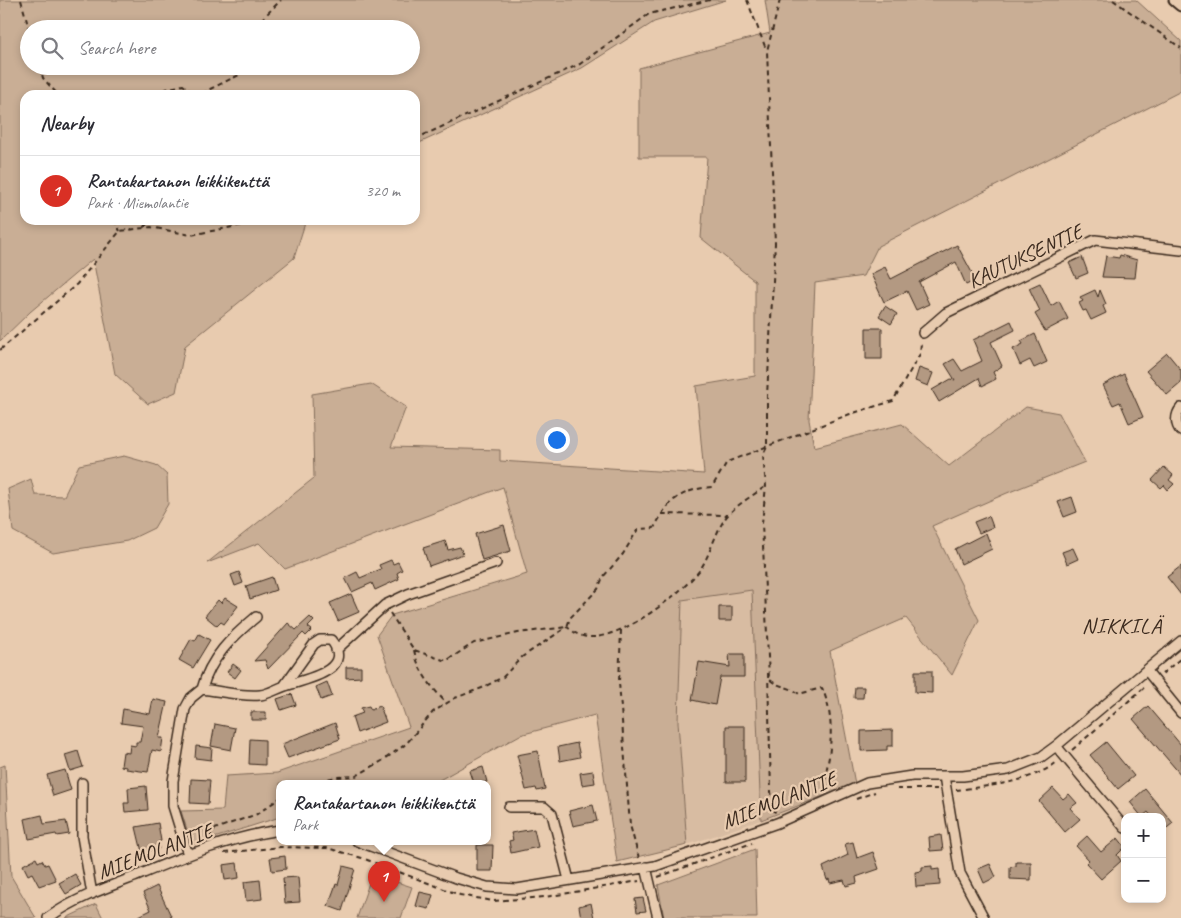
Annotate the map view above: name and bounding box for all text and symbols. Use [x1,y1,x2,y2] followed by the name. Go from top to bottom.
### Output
[20,20,420,75] search box
[38,34,66,62] icon: search
[78,36,155,60] text: Search here
[40,110,93,136] text: Nearby
[87,169,268,193] text: Rantakartanon leikkikenttä
[52,181,60,201] text: 1
[366,181,400,201] text: 320 m
[87,193,188,213] text: Park · Miemolantie
[964,217,1089,294] street label: KAUTUKSENTIE
[544,427,570,453] your location
[1082,612,1165,640] district label: NIKKILÄ
[718,764,842,835] street label: MIEMOLANTIE
[276,780,491,845] popup
[293,791,474,815] text: Rantakartanon leikkikenttä
[1121,813,1166,903] map controls
[1121,813,1166,858] button: +
[293,815,318,835] text: Park
[94,816,219,885] street label: MIEMOLANTIE
[1121,858,1166,903] button: −
[368,861,400,902] pin: 1

